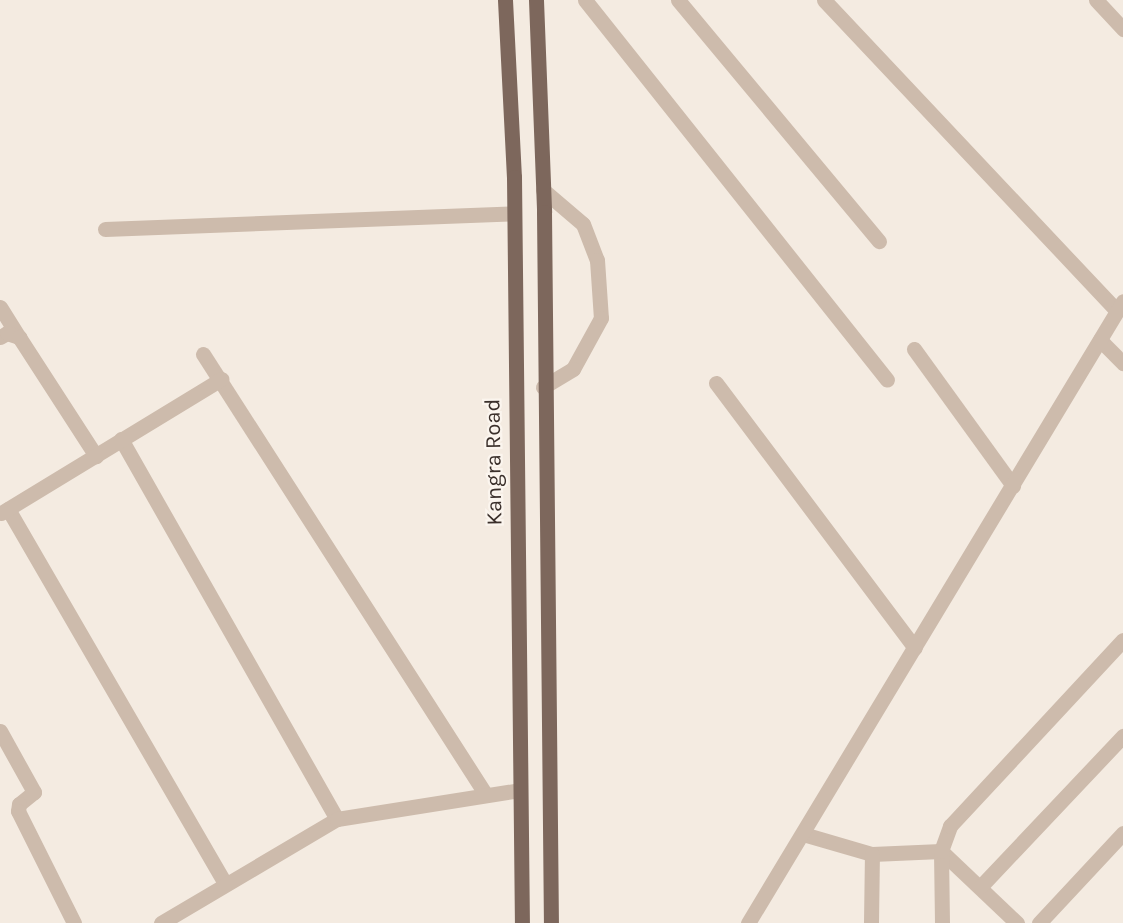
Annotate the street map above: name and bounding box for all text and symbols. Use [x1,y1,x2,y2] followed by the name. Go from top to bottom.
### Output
[480,398,508,526] street label: Kangra Road

